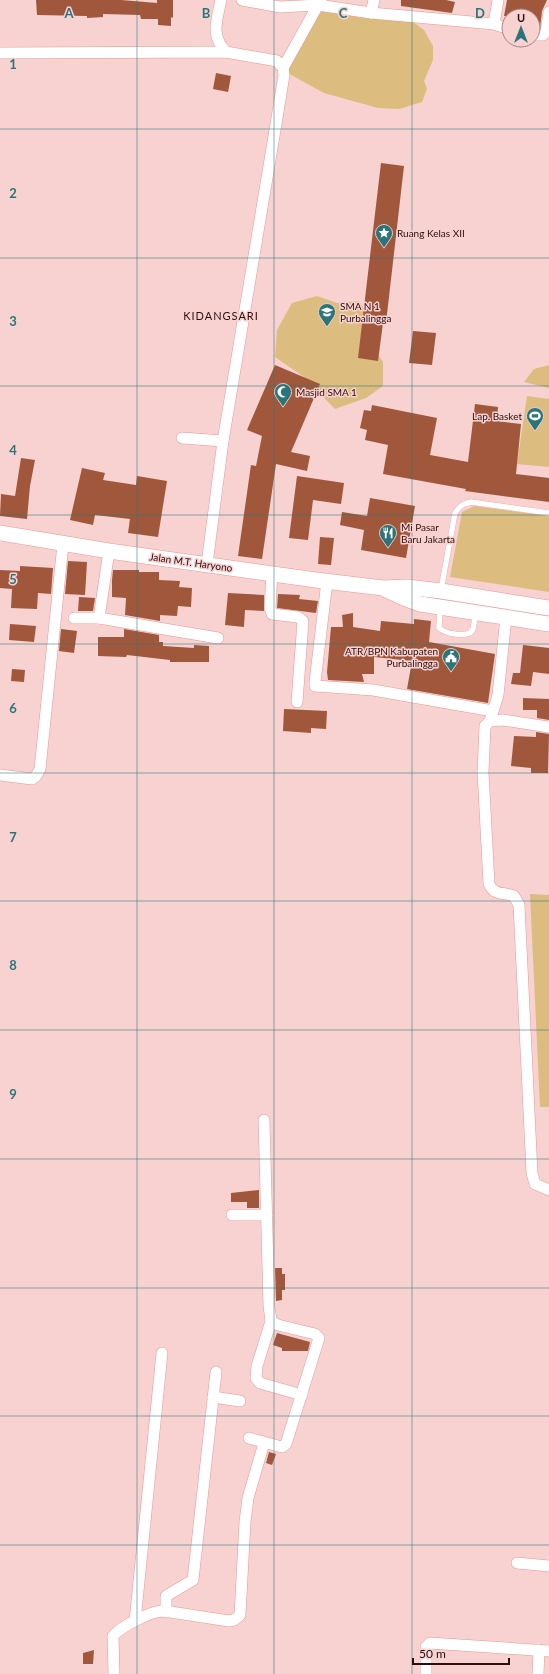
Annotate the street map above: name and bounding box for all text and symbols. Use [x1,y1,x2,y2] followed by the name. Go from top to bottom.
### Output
[63,5,74,21] text: A
[202,5,211,21] text: B
[339,5,348,21] text: C
[475,5,485,21] text: D
[501,8,541,48] north arrow
[517,11,525,24] text: U
[9,56,17,72] text: 1
[9,185,17,201] text: 2
[374,223,394,248] place icon: Ruang Kelas XII
[397,227,465,239] place label: Ruang Kelas XII
[340,300,391,324] place label: SMA N 1 Purbalingga
[317,302,337,327] school or university icon: SMA N 1 Purbalingga
[183,309,259,322] district label: KIDANGSARI
[9,313,17,329] text: 3
[273,382,293,407] mosque icon: Masjid SMA 1
[296,386,357,398] place label: Masjid SMA 1
[525,406,545,431] sports icon: Lap. Basket
[472,410,522,422] place label: Lap. Basket
[9,442,17,458] text: 4
[401,521,455,545] place label: Mi Pasar Baru Jakarta
[378,523,398,548] restaurant icon: Mi Pasar Baru Jakarta
[149,550,234,574] street label: Jalan M.T. Haryono
[9,571,17,587] text: 5
[345,645,438,669] place label: ATR/BPN Kabupaten Purbalingga
[441,647,461,672] public building icon: ATR/BPN Kabupaten Purbalingga
[9,700,17,716] text: 6
[9,829,17,845] text: 7
[9,957,17,973] text: 8
[9,1086,17,1102] text: 9
[413,1640,509,1666] scale bar
[419,1646,446,1661] text: 50 m

